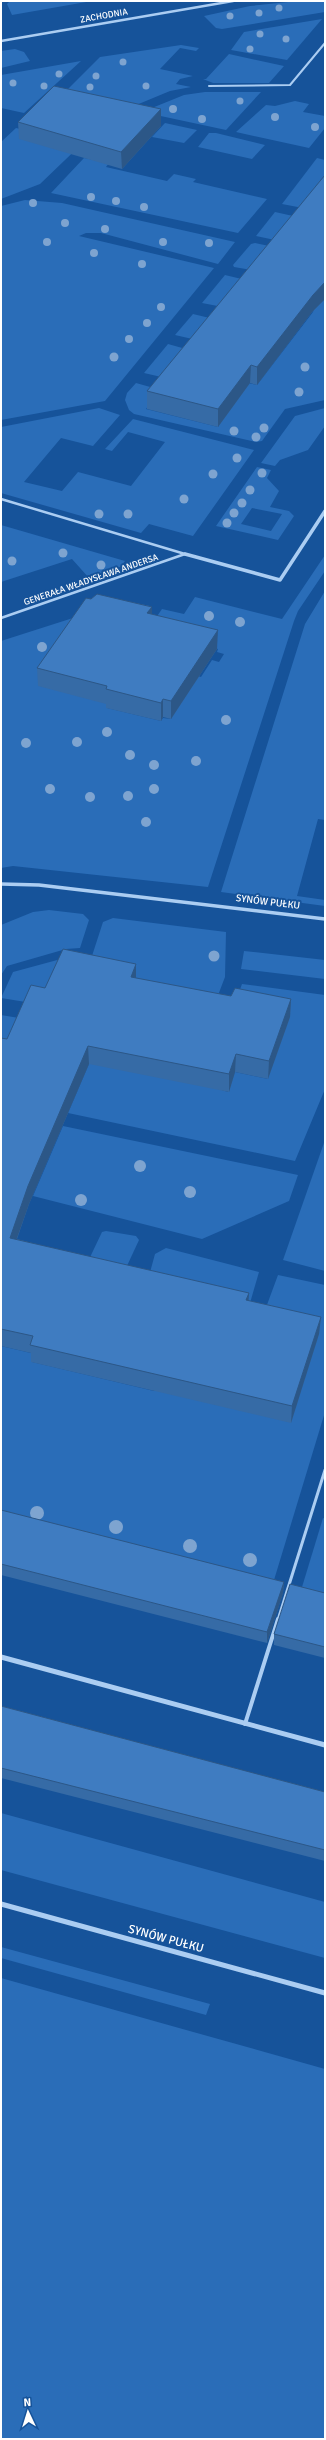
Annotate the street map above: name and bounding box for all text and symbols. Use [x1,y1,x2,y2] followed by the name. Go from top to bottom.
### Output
[79,6,129,26] street label: ZACHODNIA
[22,552,160,608] street label: GENERAŁA WŁADYSŁAWA ANDERSA
[235,891,301,912] street label: SYNÓW PUŁKU
[127,1922,205,1956] street label: SYNÓW PUŁKU
[8,2392,48,2432] north arrow
[23,2396,32,2409] text: N

